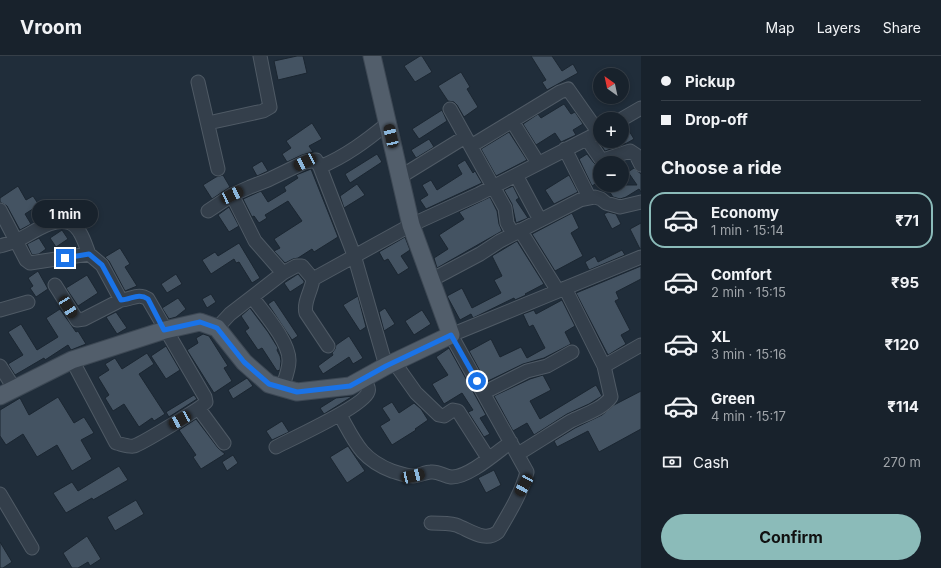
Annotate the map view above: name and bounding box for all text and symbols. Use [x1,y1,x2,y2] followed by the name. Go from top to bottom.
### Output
[20,16,82,39] text: Vroom
[766,19,795,36] text: Map
[817,19,861,36] text: Layers
[883,19,921,36] text: Share
[593,68,629,104] north arrow
[593,68,629,192] map controls
[685,72,735,91] text: Pickup
[685,110,748,129] text: Drop-off
[593,112,629,148] button: +
[382,123,400,149] car
[292,151,318,173] car
[593,156,629,192] button: −
[661,157,782,178] text: Choose a ride
[219,184,245,206] car
[32,200,98,228] callout: 1 min
[663,202,699,238] icon: car
[711,203,779,222] text: Economy
[49,206,81,222] text: 1 min
[895,211,919,230] text: ₹71
[711,222,784,238] text: 1 min · 15:14
[56,249,74,267] route end
[663,264,699,300] icon: car
[711,265,772,284] text: Comfort
[891,273,919,292] text: ₹95
[711,284,786,300] text: 2 min · 15:15
[57,294,79,320] car
[663,326,699,362] icon: car
[711,327,731,346] text: XL
[884,335,919,354] text: ₹120
[711,346,786,362] text: 3 min · 15:16
[468,372,486,390] route start
[663,388,699,424] icon: car
[711,389,755,408] text: Green
[887,397,919,416] text: ₹114
[711,408,786,424] text: 4 min · 15:17
[167,409,193,431] car
[661,451,683,473] icon: cash
[693,453,729,472] text: Cash
[883,454,921,470] text: 270 m
[400,467,426,485] car
[513,472,535,498] car
[661,514,921,560] button: Confirm

